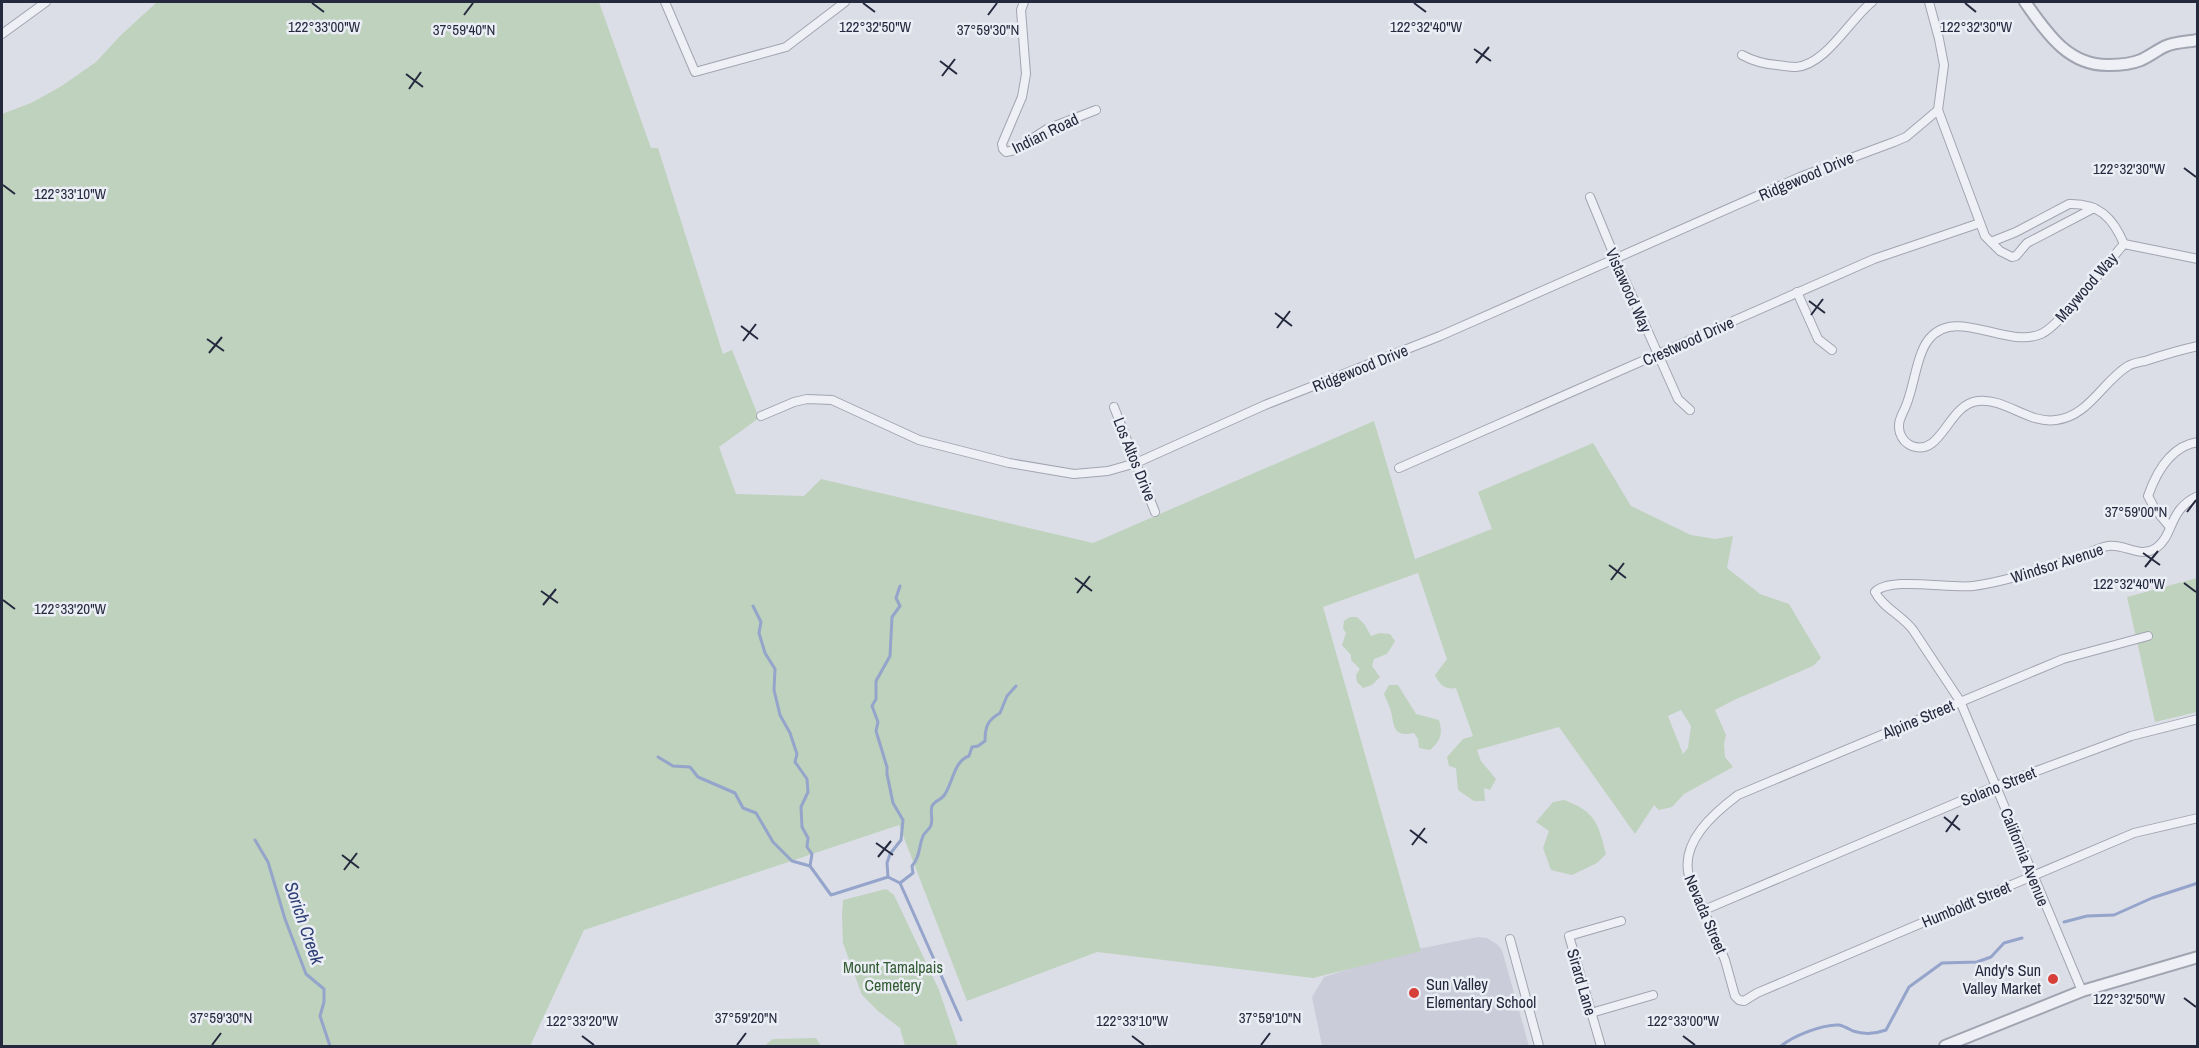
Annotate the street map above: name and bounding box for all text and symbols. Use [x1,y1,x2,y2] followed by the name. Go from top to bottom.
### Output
[288,16,360,37] text: 122°33'00"W
[839,16,911,37] text: 122°32'50"W
[1390,16,1462,37] text: 122°32'40"W
[1940,16,2012,37] text: 122°32'30"W
[433,19,495,40] text: 37°59'40"N
[957,19,1019,40] text: 37°59'30"N
[1008,107,1082,159] street label: Indian Road
[1755,146,1857,206] street label: Ridgewood Drive
[2093,158,2165,179] text: 122°32'30"W
[34,183,106,204] text: 122°33'10"W
[1601,244,1658,336] street label: Vistawood Way
[2050,247,2123,327] street label: Maywood Way
[1639,311,1737,371] street label: Crestwood Drive
[1309,339,1411,397] street label: Ridgewood Drive
[1108,414,1162,504] street label: Los Altos Drive
[2105,501,2167,522] text: 37°59'00"N
[2008,538,2106,588] street label: Windsor Avenue
[2093,573,2165,594] text: 122°32'40"W
[34,598,106,619] text: 122°33'20"W
[1878,694,1958,744] street label: Alpine Street
[1957,761,2039,811] street label: Solano Street
[1995,805,2055,909] street label: California Avenue
[1679,871,1733,957] street label: Nevada Street
[1918,875,2014,933] street label: Humboldt Street
[279,878,331,968] water label: Sorich Creek
[1562,946,1602,1018] street label: Sirard Lane
[843,956,943,996] park label: Mount Tamalpais Cemetery
[1962,959,2041,999] place label: Andy's Sun Valley Market
[2046,972,2060,986] marker: Andy's Sun Valley Market
[1426,973,1536,1013] place label: Sun Valley Elementary School
[1407,986,1421,1000] marker: Sun Valley Elementary School
[2093,988,2165,1009] text: 122°32'50"W
[190,1007,252,1028] text: 37°59'30"N
[715,1007,777,1028] text: 37°59'20"N
[1239,1007,1301,1028] text: 37°59'10"N
[546,1010,618,1031] text: 122°33'20"W
[1096,1010,1168,1031] text: 122°33'10"W
[1647,1010,1719,1031] text: 122°33'00"W

